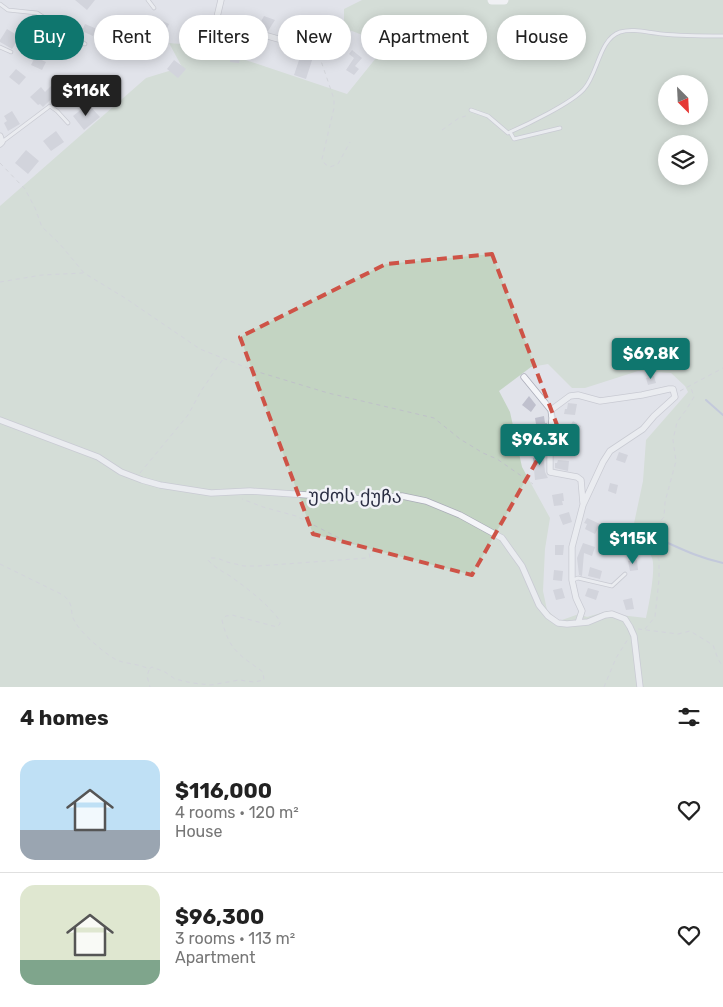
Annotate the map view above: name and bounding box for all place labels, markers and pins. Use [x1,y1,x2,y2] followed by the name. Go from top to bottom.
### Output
[51,74,121,117] pin: $116K
[610,338,692,380] pin: $69.8K
[499,424,581,466] pin: $96.3K
[598,522,668,565] pin: $115K

